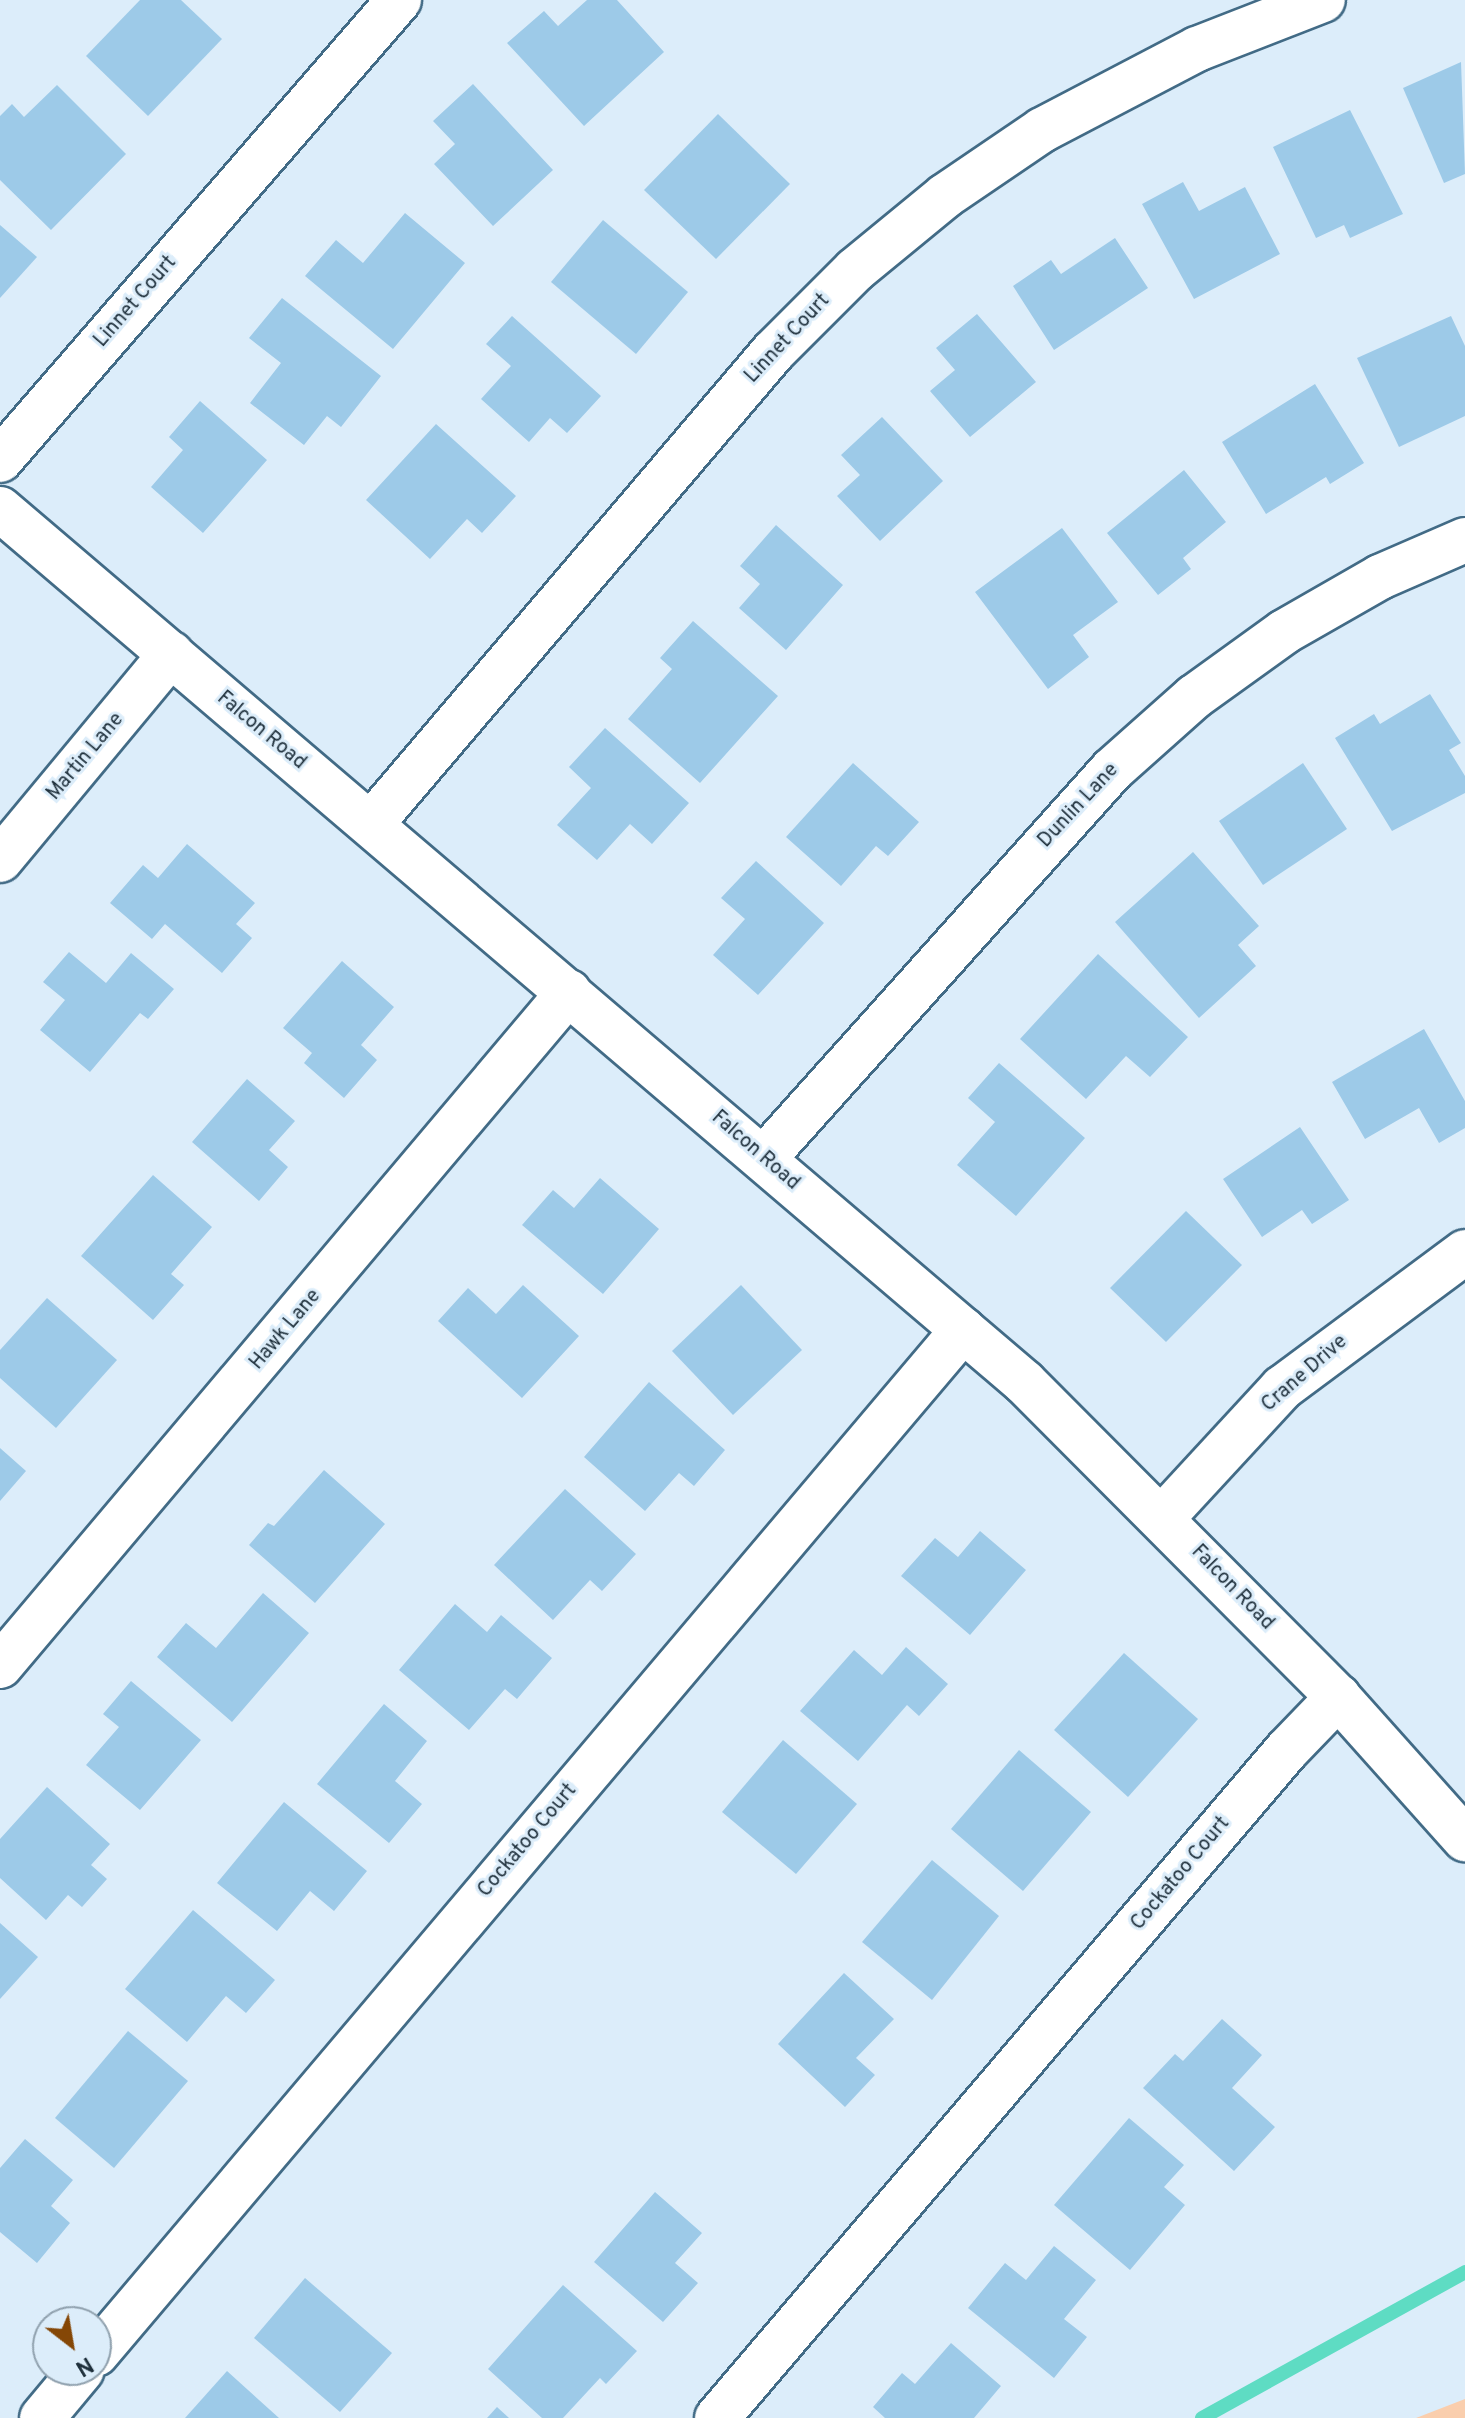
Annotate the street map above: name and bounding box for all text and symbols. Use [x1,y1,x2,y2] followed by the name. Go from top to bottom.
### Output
[90,251,182,353] street label: Linnet Court
[741,289,835,389] street label: Linnet Court
[212,687,310,775] street label: Falcon Road
[42,708,130,806] street label: Martin Lane
[1034,759,1124,853] street label: Dunlin Lane
[706,1106,804,1196] street label: Falcon Road
[245,1285,327,1375] street label: Hawk Lane
[1257,1330,1353,1418] street label: Crane Drive
[1186,1541,1278,1635] street label: Falcon Road
[474,1779,582,1903] street label: Cockatoo Court
[1127,1812,1235,1936] street label: Cockatoo Court
[32,2306,112,2386] north arrow
[70,2350,97,2381] text: N

